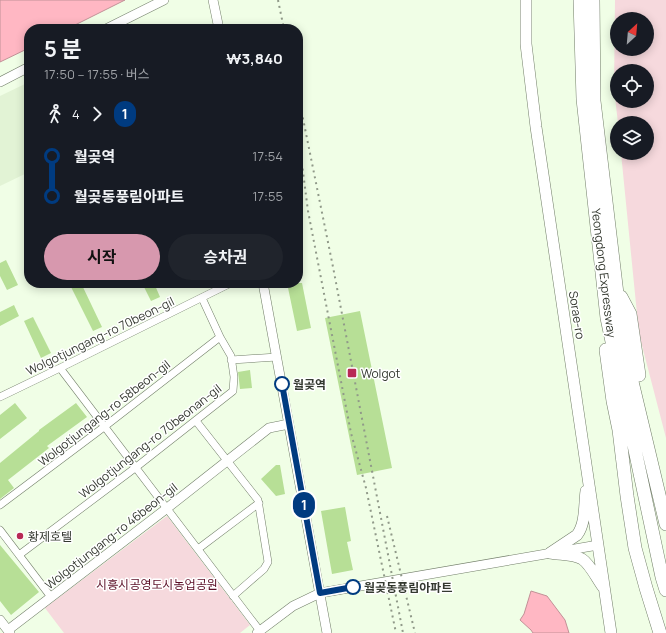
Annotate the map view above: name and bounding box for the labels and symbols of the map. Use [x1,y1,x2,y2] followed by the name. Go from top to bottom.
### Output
[610,12,654,56] north arrow
[588,207,620,339] street label: Yeongdong Expressway
[565,290,589,340] street label: Sorae-ro
[23,293,177,379] street label: Wolgotjungang-ro 70beon-gil
[34,356,174,470] street label: Wolgotjungang-ro 58beon-gil
[361,365,401,382] place label: Wolgot
[346,367,358,379] marker: Wolgot
[274,376,290,392] marker: 월곶역
[293,376,326,393] place label: 월곶역
[75,380,225,502] street label: Wolgotjungang-ro 70beonan-gil
[41,479,181,593] street label: Wolgotjungang-ro 46beon-gil
[291,492,317,518] line badge: 1
[28,528,72,545] place label: 황제호텔
[15,531,25,541] marker: 황제호텔
[96,576,218,593] park label: 시흥시공영도시농업공원
[345,579,361,595] marker: 월곶동풍림아파트
[364,579,452,596] place label: 월곶동풍림아파트

